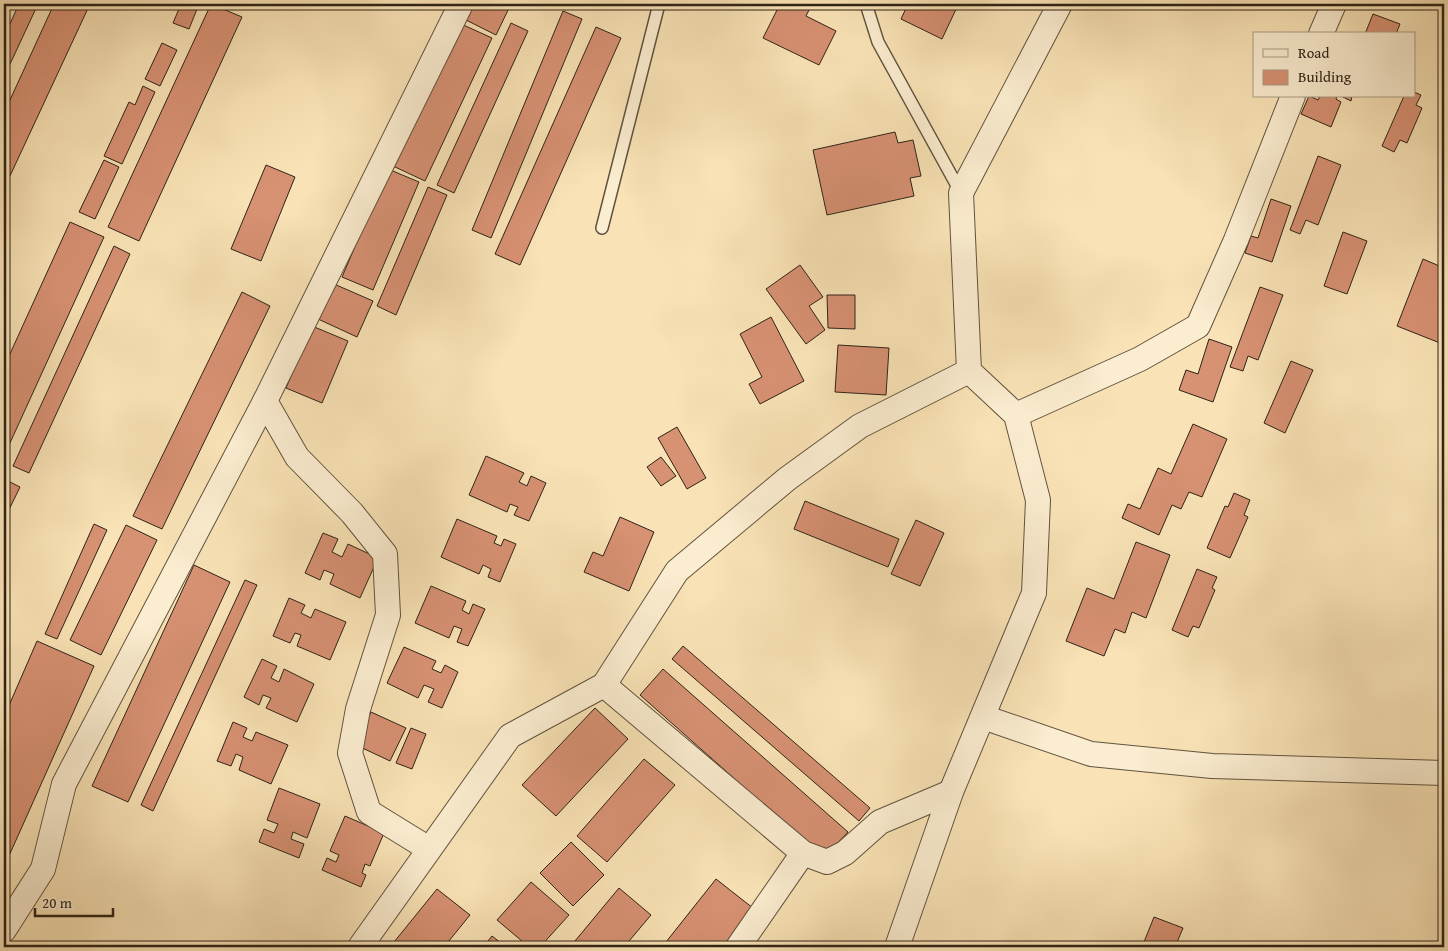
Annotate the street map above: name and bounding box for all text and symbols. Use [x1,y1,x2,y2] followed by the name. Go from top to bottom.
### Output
[1253,32,1416,98] legend
[1298,42,1329,63] text: Road
[1298,66,1352,87] text: Building
[35,886,112,918] scale bar
[42,892,73,913] text: 20 m

